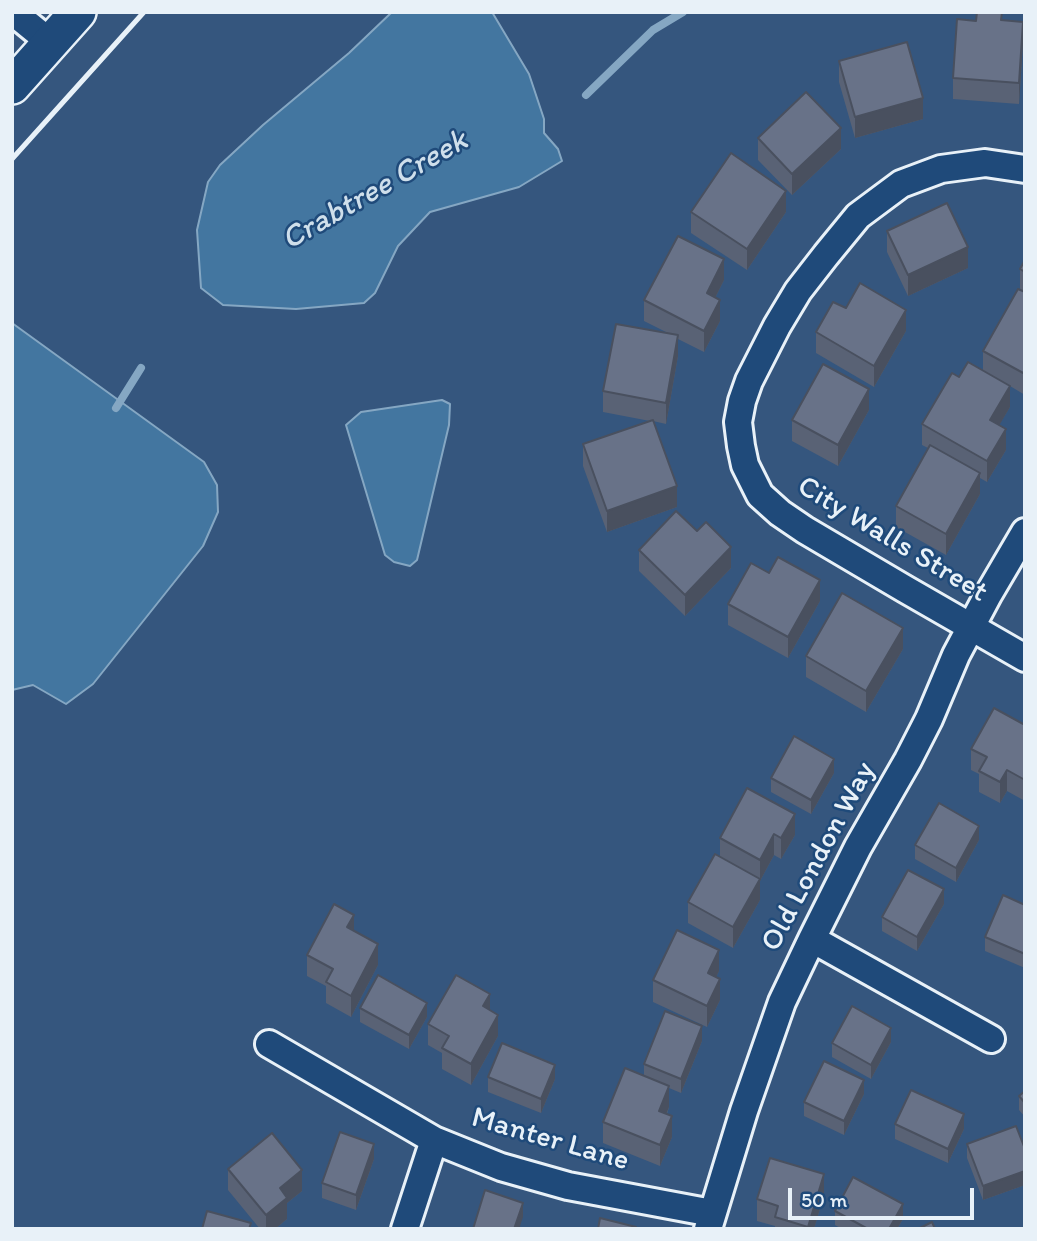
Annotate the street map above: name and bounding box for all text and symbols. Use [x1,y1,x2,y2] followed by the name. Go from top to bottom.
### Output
[275,122,475,260] water label: Crabtree Creek
[790,469,994,611] street label: City Walls Street
[754,756,884,958] street label: Old London Way
[467,1100,633,1180] street label: Manter Lane
[792,1174,978,1218] scale bar
[801,1187,847,1212] text: 50 m

